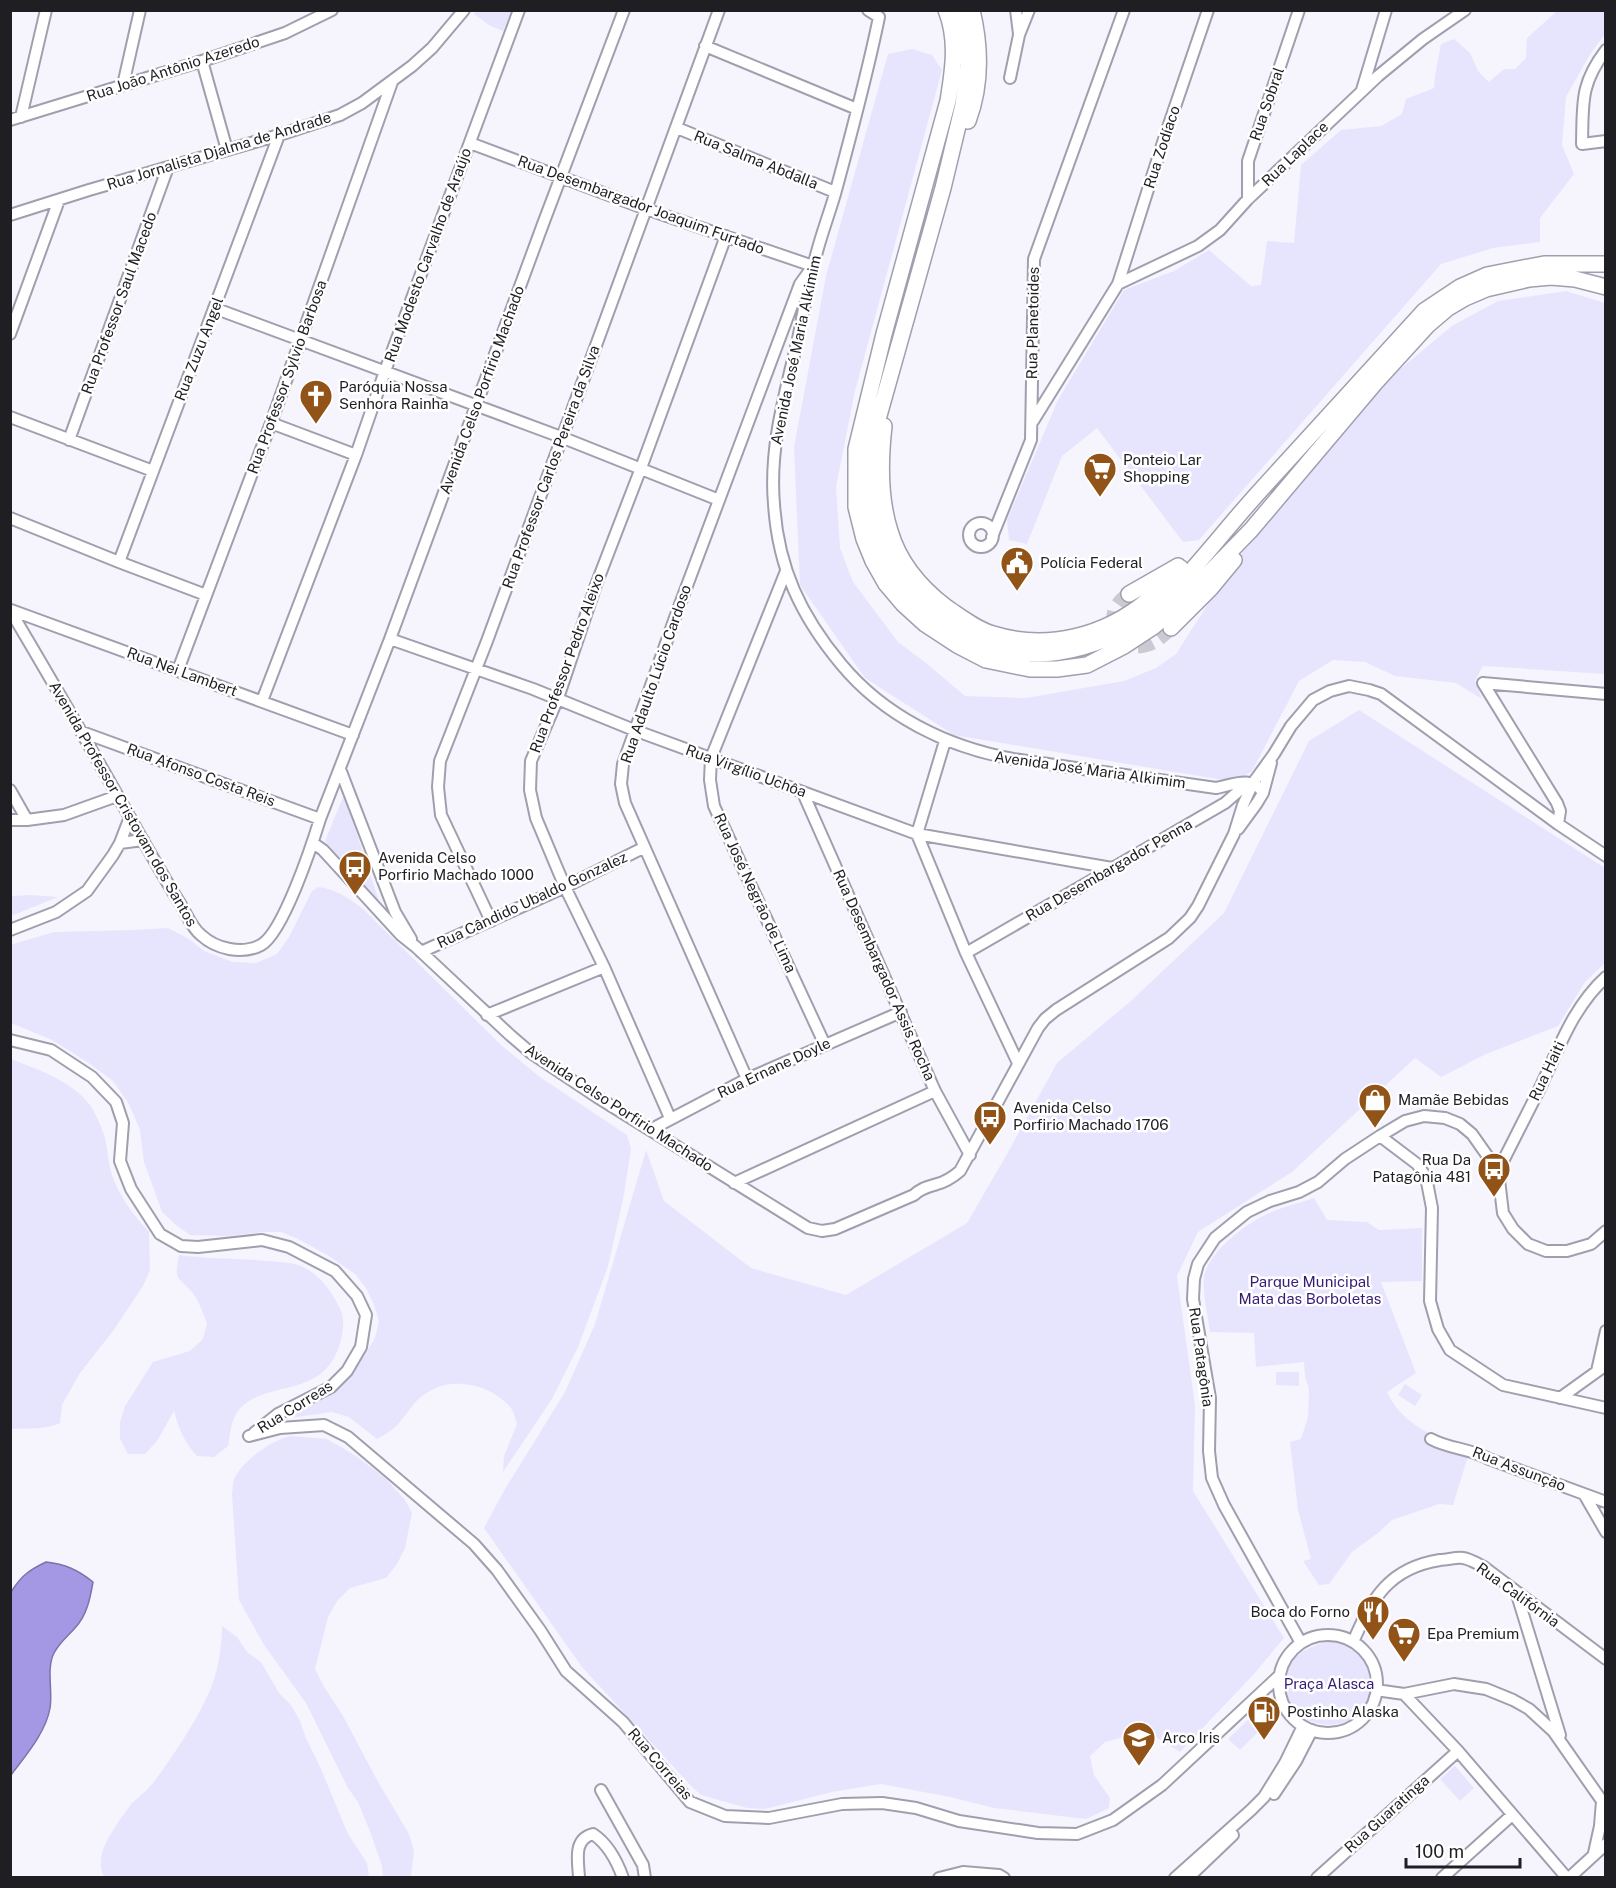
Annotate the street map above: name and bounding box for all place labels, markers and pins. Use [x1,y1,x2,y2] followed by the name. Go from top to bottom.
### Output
[298,378,334,425] church icon: Paróquia Nossa Senhora Rainha
[339,378,449,412] place label: Paróquia Nossa Senhora Rainha
[1082,451,1118,498] supermarket icon: Ponteio Lar Shopping
[1123,451,1202,485] place label: Ponteio Lar Shopping
[999,545,1035,592] public building icon: Polícia Federal
[1040,554,1143,571] place label: Polícia Federal
[337,849,373,896] bus stop icon: Avenida Celso Porfirio Machado 1000
[378,849,534,883] place label: Avenida Celso Porfirio Machado 1000
[1357,1082,1393,1129] shop icon: Mamãe Bebidas
[1398,1091,1509,1108] place label: Mamãe Bebidas
[972,1099,1008,1146] bus stop icon: Avenida Celso Porfirio Machado 1706
[1013,1099,1169,1133] place label: Avenida Celso Porfirio Machado 1706
[1372,1151,1471,1185] place label: Rua Da Patagônia 481
[1476,1151,1512,1198] bus stop icon: Rua Da Patagônia 481
[1355,1594,1391,1641] restaurant icon: Boca do Forno
[1250,1603,1350,1620] place label: Boca do Forno
[1386,1616,1422,1663] supermarket icon: Epa Premium
[1427,1625,1519,1642] place label: Epa Premium
[1246,1694,1282,1741] fuel station icon: Postinho Alaska
[1287,1703,1399,1720] place label: Postinho Alaska
[1121,1720,1157,1767] school or university icon: Arco Iris
[1162,1729,1220,1746] place label: Arco Iris

